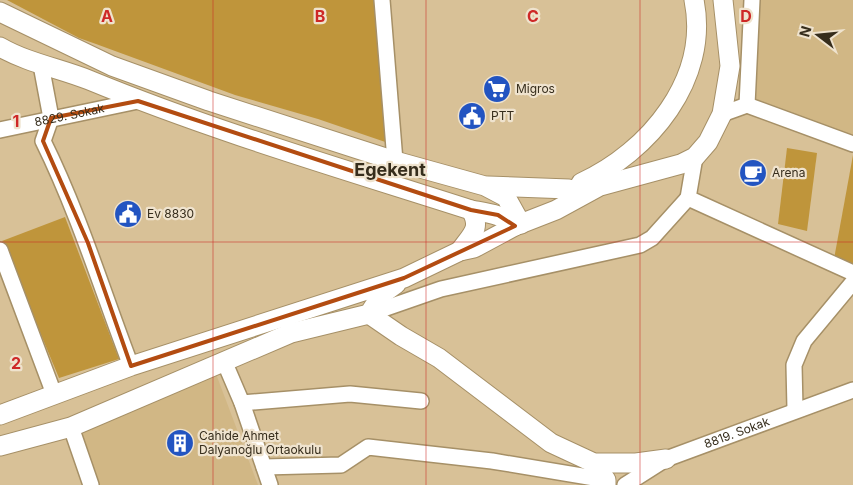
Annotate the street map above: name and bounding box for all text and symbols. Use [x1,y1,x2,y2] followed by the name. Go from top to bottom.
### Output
[101,6,113,26] text: A
[315,6,325,26] text: B
[527,6,539,26] text: C
[740,6,752,26] text: D
[793,10,843,60] north arrow
[795,24,815,39] text: N
[482,74,512,104] supermarket icon: Migros
[516,81,555,96] place label: Migros
[33,100,106,130] street label: 8829. Sokak
[457,101,487,131] public building icon: PTT
[491,108,514,123] place label: PTT
[13,111,19,131] text: 1
[738,158,768,188] cafe icon: Arena
[354,159,426,180] district label: Egekent
[772,165,805,180] place label: Arena
[113,199,143,229] public building icon: Ev 8830
[147,206,194,221] place label: Ev 8830
[11,353,21,373] text: 2
[702,413,772,451] street label: 8819. Sokak
[165,428,195,458] building icon: Cahide Ahmet Dalyanoğlu Ortaokulu
[199,428,321,457] place label: Cahide Ahmet Dalyanoğlu Ortaokulu

